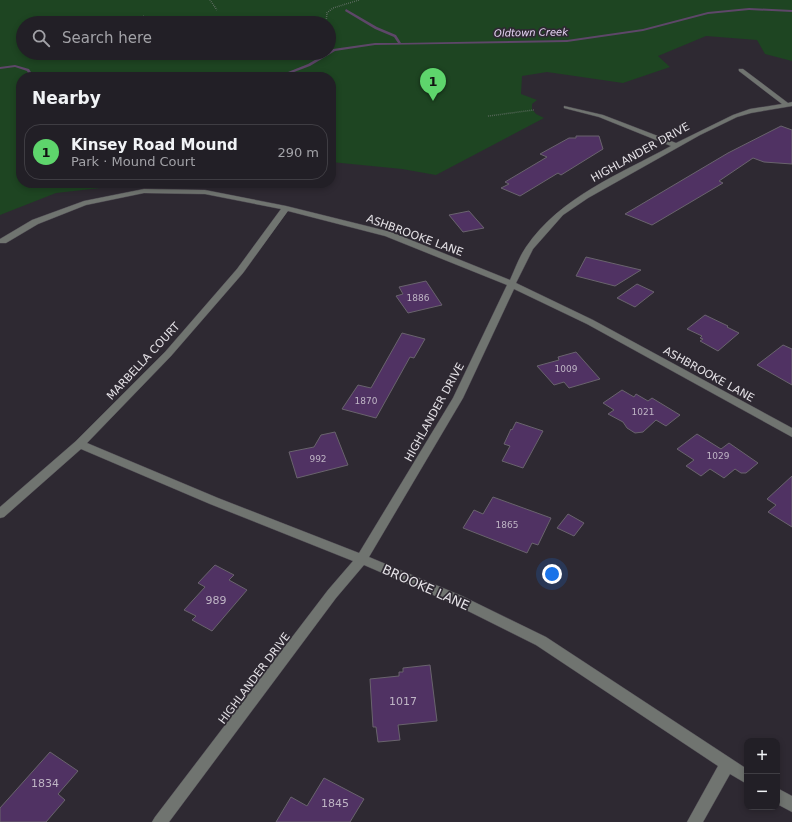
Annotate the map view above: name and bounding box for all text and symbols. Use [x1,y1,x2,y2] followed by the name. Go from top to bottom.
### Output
[16,16,336,60] search box
[494,26,569,39] water label: Oldtown Creek
[30,27,52,49] icon: search
[62,29,152,47] text: Search here
[420,68,446,101] pin: 1
[32,88,101,108] text: Nearby
[589,120,692,185] street label: HIGHLANDER DRIVE
[71,136,238,154] text: Kinsey Road Mound
[41,145,51,160] text: 1
[277,145,319,160] text: 290 m
[71,154,195,169] text: Park · Mound Court
[365,212,465,259] street label: ASHBROOKE LANE
[407,293,430,303] house number: 1886
[104,320,183,403] street label: MARBELLA COURT
[661,344,757,405] street label: ASHBROOKE LANE
[402,361,467,464] street label: HIGHLANDER DRIVE
[555,364,578,374] house number: 1009
[355,396,378,406] house number: 1870
[632,407,654,417] house number: 1021
[707,451,730,461] house number: 1029
[309,454,327,464] house number: 992
[496,520,518,530] house number: 1865
[380,562,472,613] street label: BROOKE LANE
[542,564,562,584] your location
[206,594,227,607] house number: 989
[216,630,293,726] street label: HIGHLANDER DRIVE
[389,695,417,708] house number: 1017
[744,738,780,810] map controls
[744,738,780,774] button: +
[744,774,780,810] button: −
[31,777,59,790] house number: 1834
[321,797,349,810] house number: 1845

